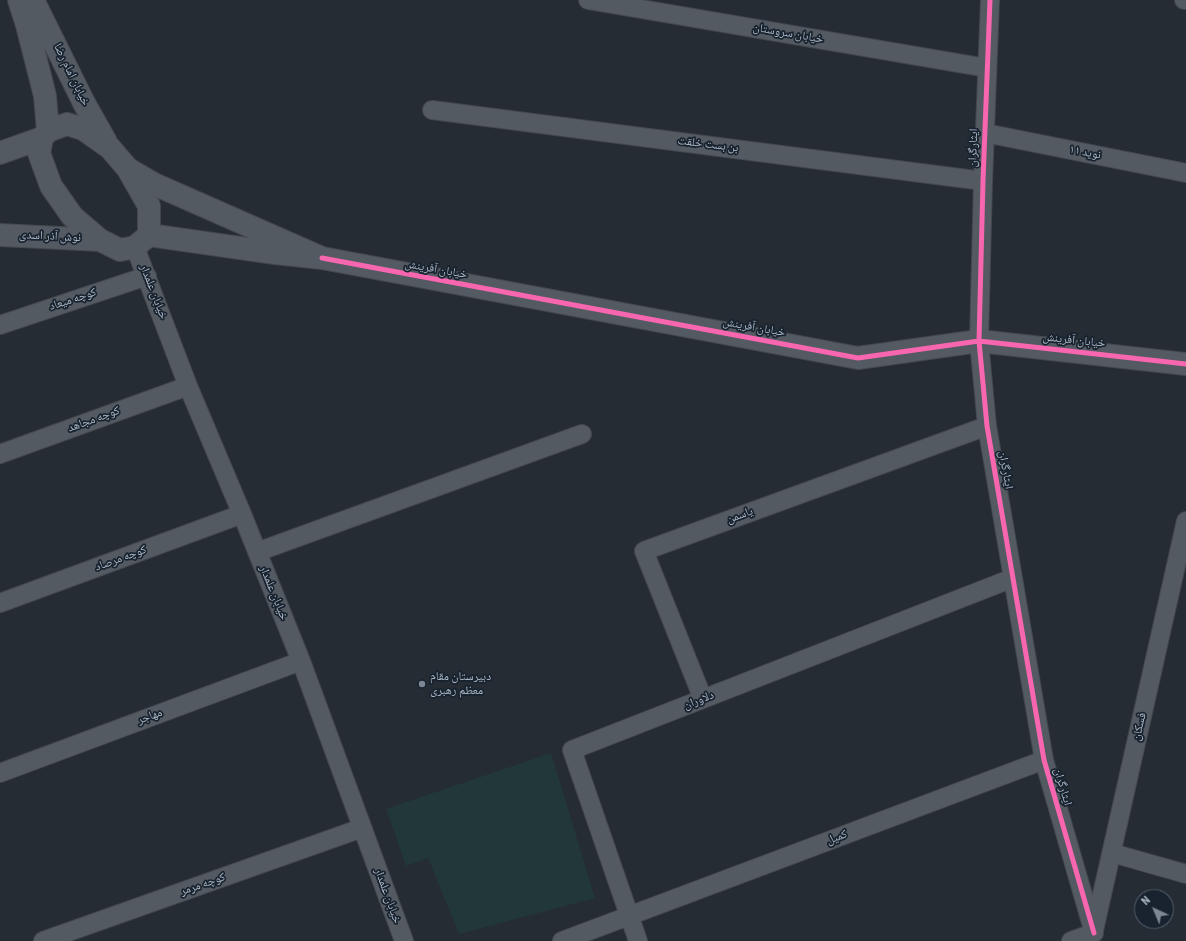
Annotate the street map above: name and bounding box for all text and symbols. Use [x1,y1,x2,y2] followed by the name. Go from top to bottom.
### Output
[752,21,824,47] street label: خیابان سروستان
[50,42,92,108] street label: خیابان امام رضا
[966,128,982,168] street label: ایثارگران
[677,134,739,156] street label: بن بست خلقت
[1068,143,1102,163] street label: نوید ۱۱
[19,228,81,246] street label: نوش آذر اسدی
[404,257,468,283] street label: خیابان آفرینش
[136,262,170,322] street label: خیابان علمدار
[48,286,98,314] street label: کوچه میعاد
[722,315,786,341] street label: خیابان آفرینش
[1042,331,1106,351] street label: خیابان آفرینش
[66,404,122,436] street label: کوچه مجاهد
[995,450,1015,490] street label: ایثارگران
[725,505,755,527] street label: یاسمن
[93,543,149,575] street label: کوچه مرصاد
[255,563,291,623] street label: خیابان علمدار
[430,670,491,698] place label: دبیرستان مقام معظم رهبری
[417,679,427,689] marker: دبیرستان مقام معظم رهبری
[682,689,716,713] street label: دلاوران
[136,706,164,728] street label: مهاجر
[1130,711,1150,743] street label: فسکان
[1050,766,1074,808] street label: ایثارگران
[824,827,850,849] street label: کمیل
[370,866,404,926] street label: خیابان علمدار
[179,871,227,899] street label: کوچه مرمر
[1134,889,1174,929] north arrow
[1138,893,1154,909] text: N

